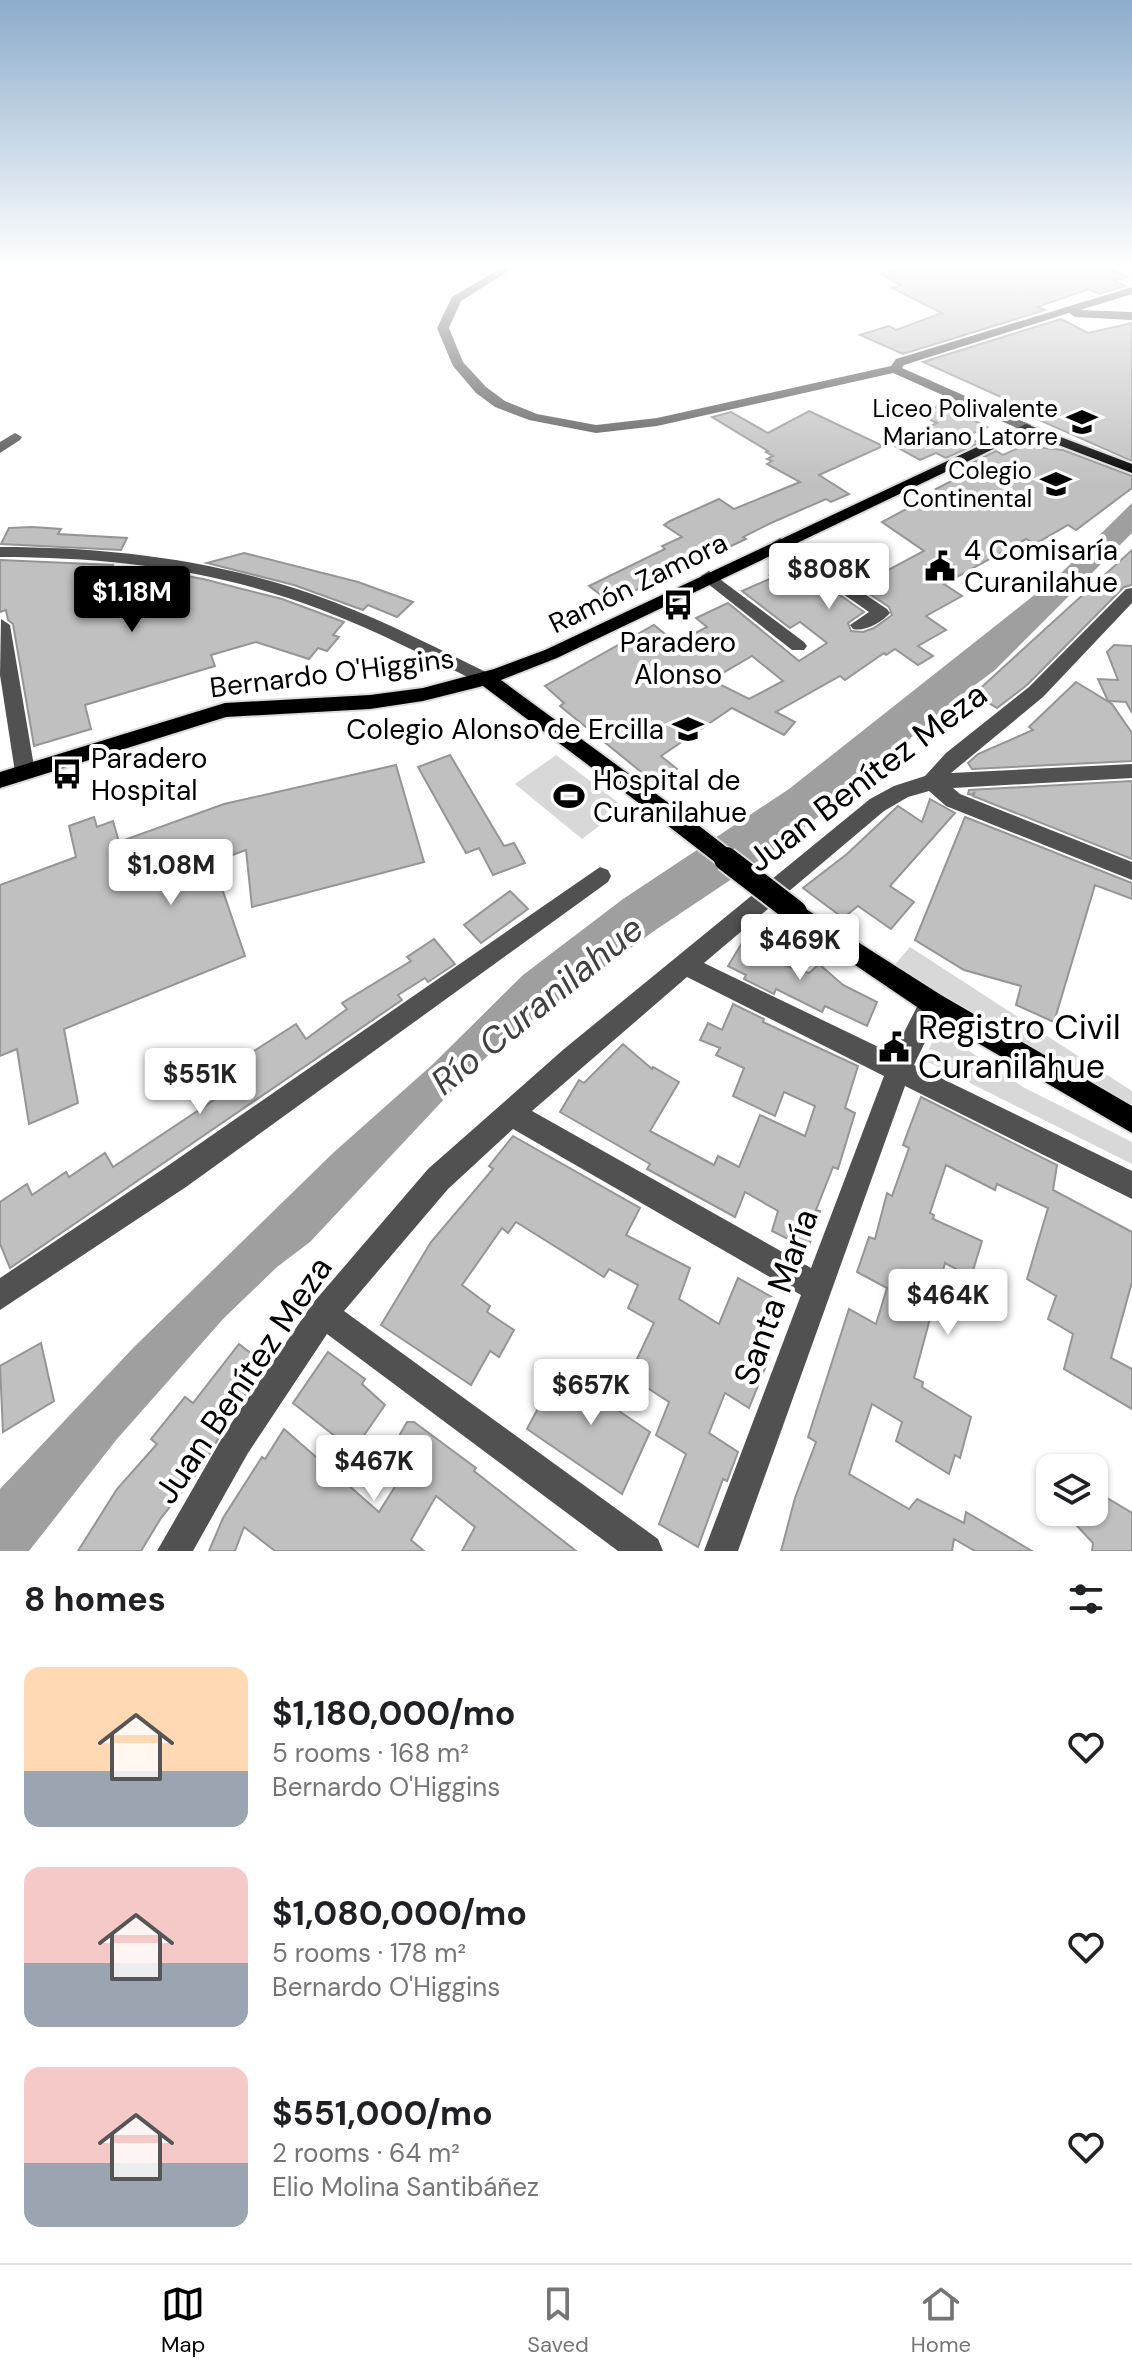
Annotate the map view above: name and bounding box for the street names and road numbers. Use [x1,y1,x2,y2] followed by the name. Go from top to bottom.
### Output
[543,524,733,642] street label: Ramón Zamora
[208,640,456,706] street label: Bernardo O'Higgins
[738,672,996,882] street label: Juan Benítez Meza
[723,1203,829,1391] street label: Santa María
[143,1248,343,1512] street label: Juan Benítez Meza

